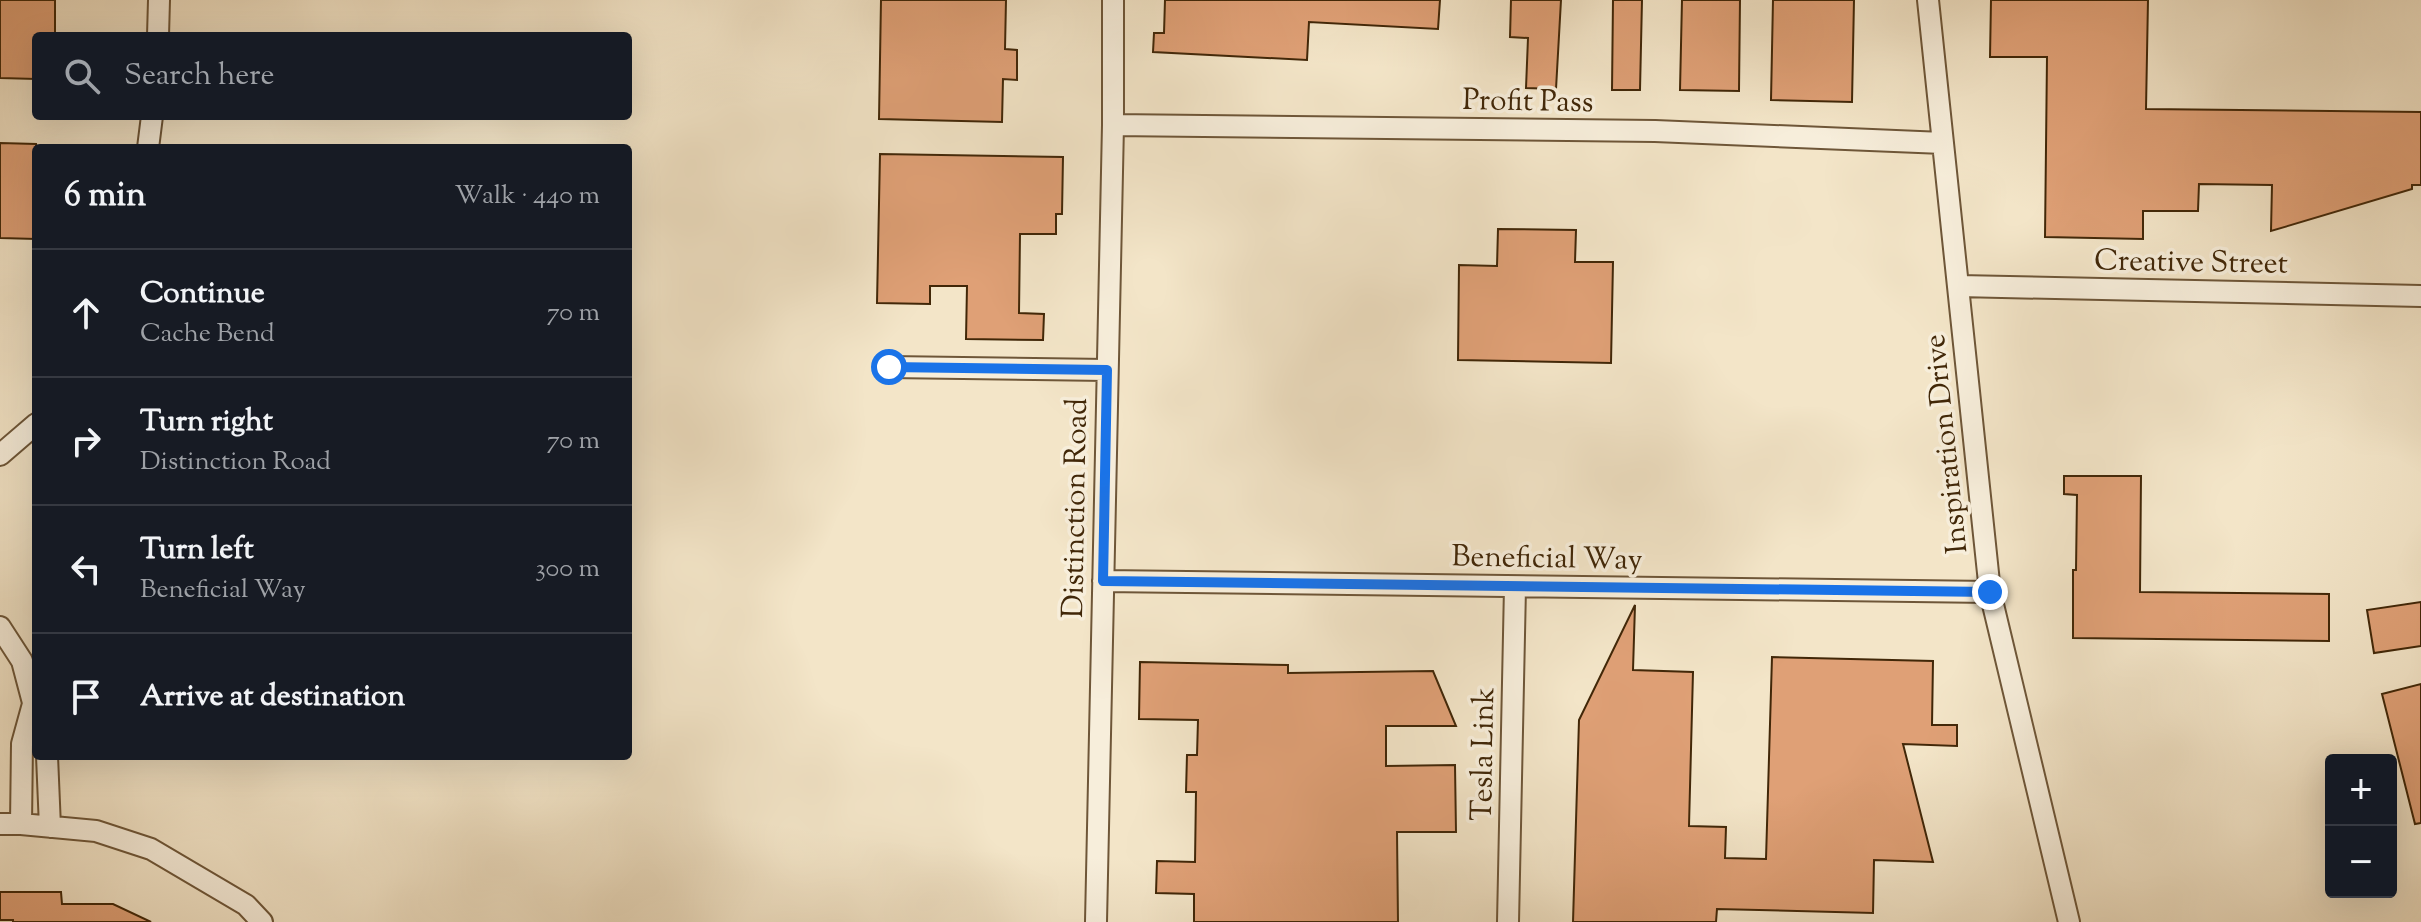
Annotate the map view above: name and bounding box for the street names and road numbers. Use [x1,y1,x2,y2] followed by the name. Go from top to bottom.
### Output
[1462,80,1594,125] street label: Profit Pass
[2094,240,2288,287] street label: Creative Street
[1915,332,1980,556] street label: Inspiration Drive
[1053,397,1100,619] street label: Distinction Road
[1451,536,1643,583] street label: Beneficial Way
[1462,687,1507,821] street label: Tesla Link

